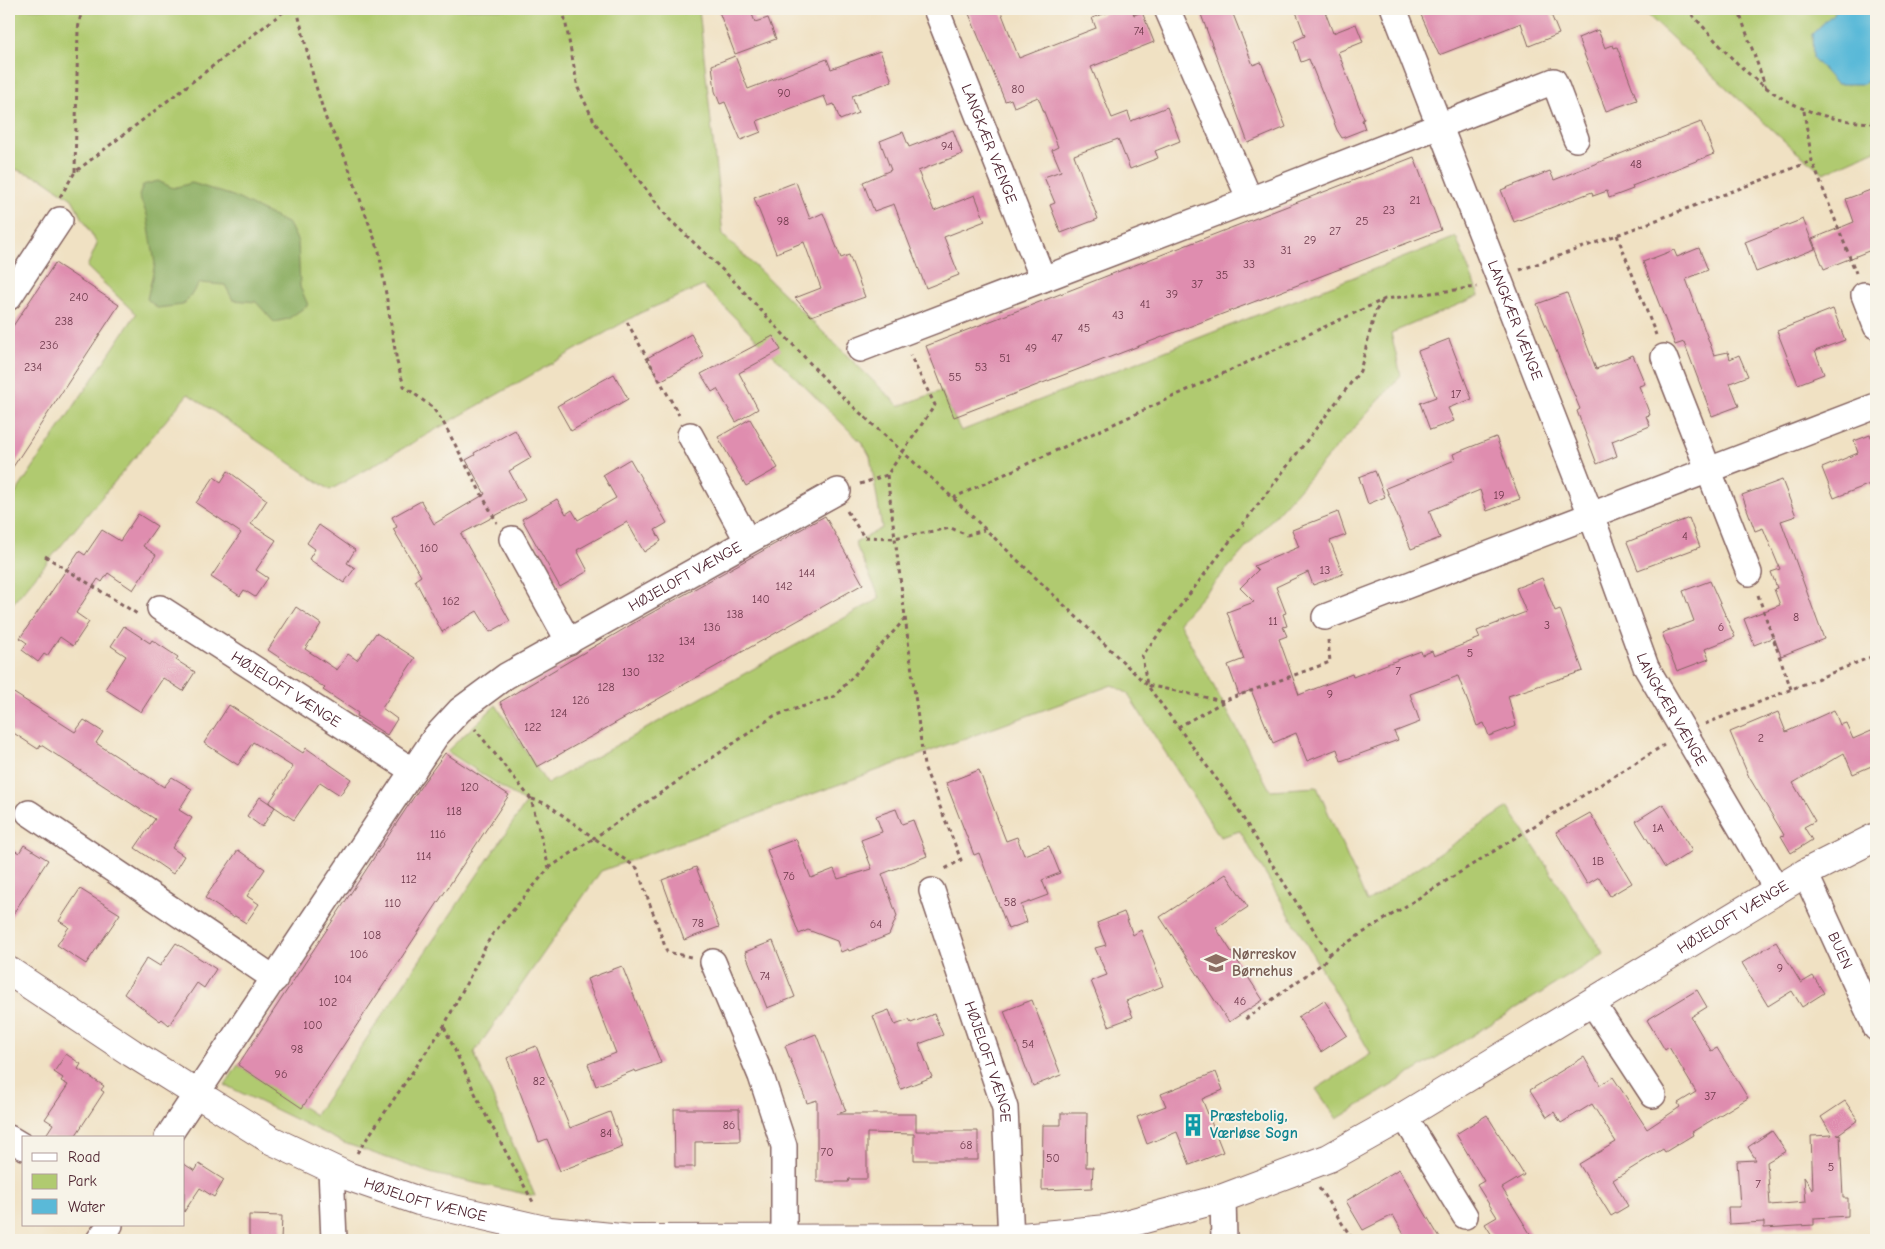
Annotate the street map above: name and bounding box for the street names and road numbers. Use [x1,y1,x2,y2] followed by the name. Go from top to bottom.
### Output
[958,81,1021,206] street label: LANGKÆR VÆNGE
[1484,258,1547,383] street label: LANGKÆR VÆNGE
[625,538,745,615] street label: HØJELOFT VÆNGE
[228,647,344,731] street label: HØJELOFT VÆNGE
[1633,651,1711,769] street label: LANGKÆR VÆNGE
[1674,876,1792,957] street label: HØJELOFT VÆNGE
[1824,929,1857,972] street label: BUEN
[961,999,1015,1123] street label: HØJELOFT VÆNGE
[362,1174,488,1225] street label: HØJELOFT VÆNGE

